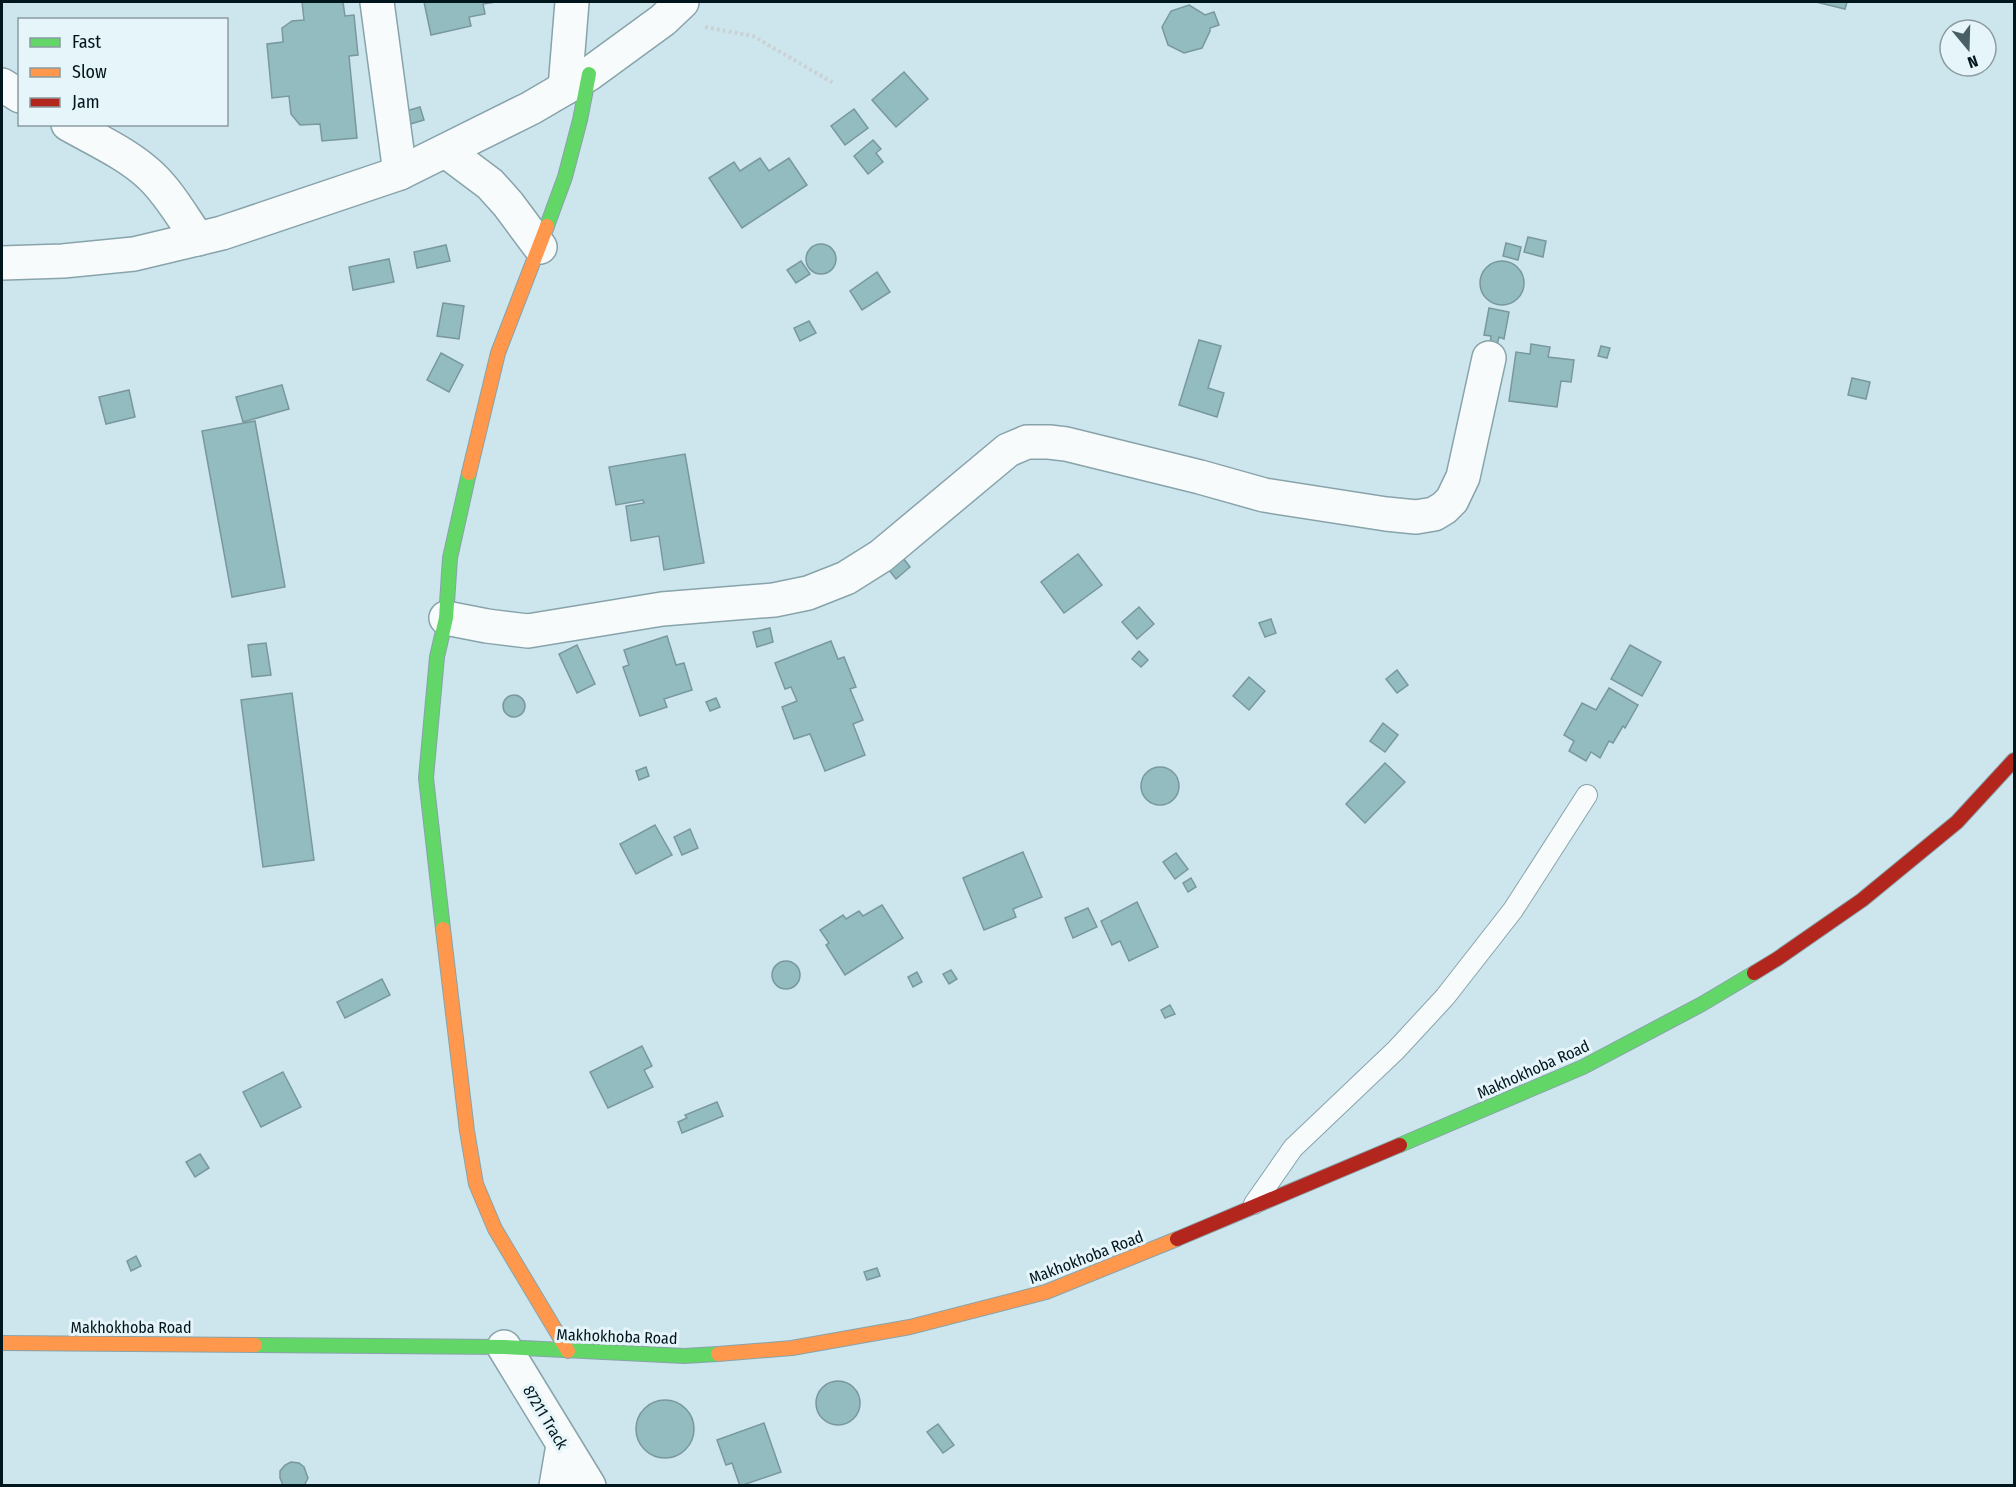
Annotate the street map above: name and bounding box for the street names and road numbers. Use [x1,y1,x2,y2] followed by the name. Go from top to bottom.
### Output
[1474,1036,1592,1103] street label: Makhokhoba Road
[1026,1227,1146,1288] street label: Makhokhoba Road
[71,1318,191,1337] street label: Makhokhoba Road
[556,1325,678,1348] street label: Makhokhoba Road
[519,1382,572,1453] street label: 87211 Track

